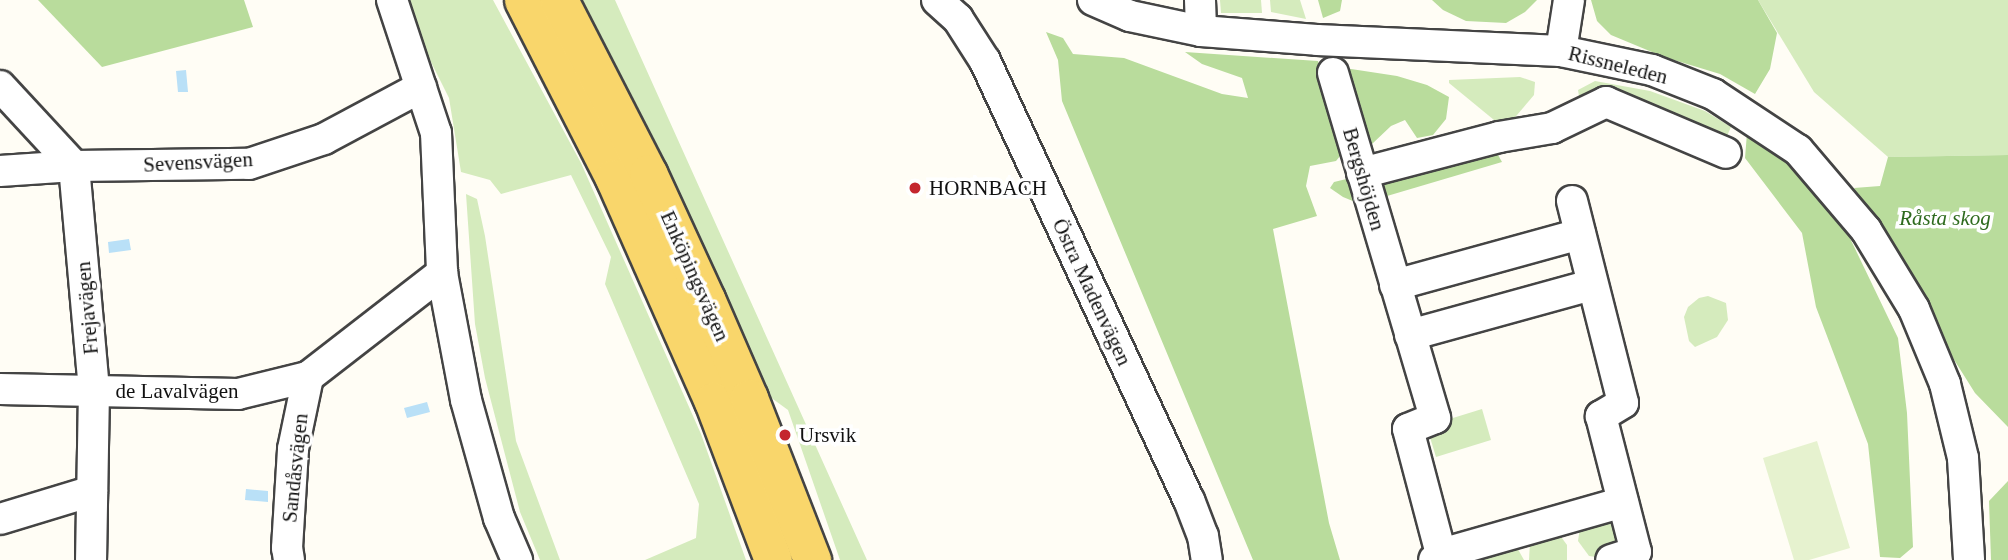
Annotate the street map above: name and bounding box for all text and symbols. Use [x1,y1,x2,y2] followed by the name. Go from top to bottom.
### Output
[1566,40,1670,90] street label: Rissneleden
[1337,125,1391,233] street label: Bergshöjden
[143,147,253,177] street label: Sevensvägen
[929,175,1047,201] place label: HORNBACH
[907,180,923,196] marker: HORNBACH
[1899,205,1991,231] park label: Råsta skog
[655,207,735,345] street label: Enköpingsvägen
[1047,215,1137,369] street label: Östra Madenvägen
[70,260,104,356] street label: Frejavägen
[115,378,239,404] street label: de Lavalvägen
[277,412,313,524] street label: Sandåsvägen
[799,422,856,448] place label: Ursvik
[777,427,793,443] marker: Ursvik

